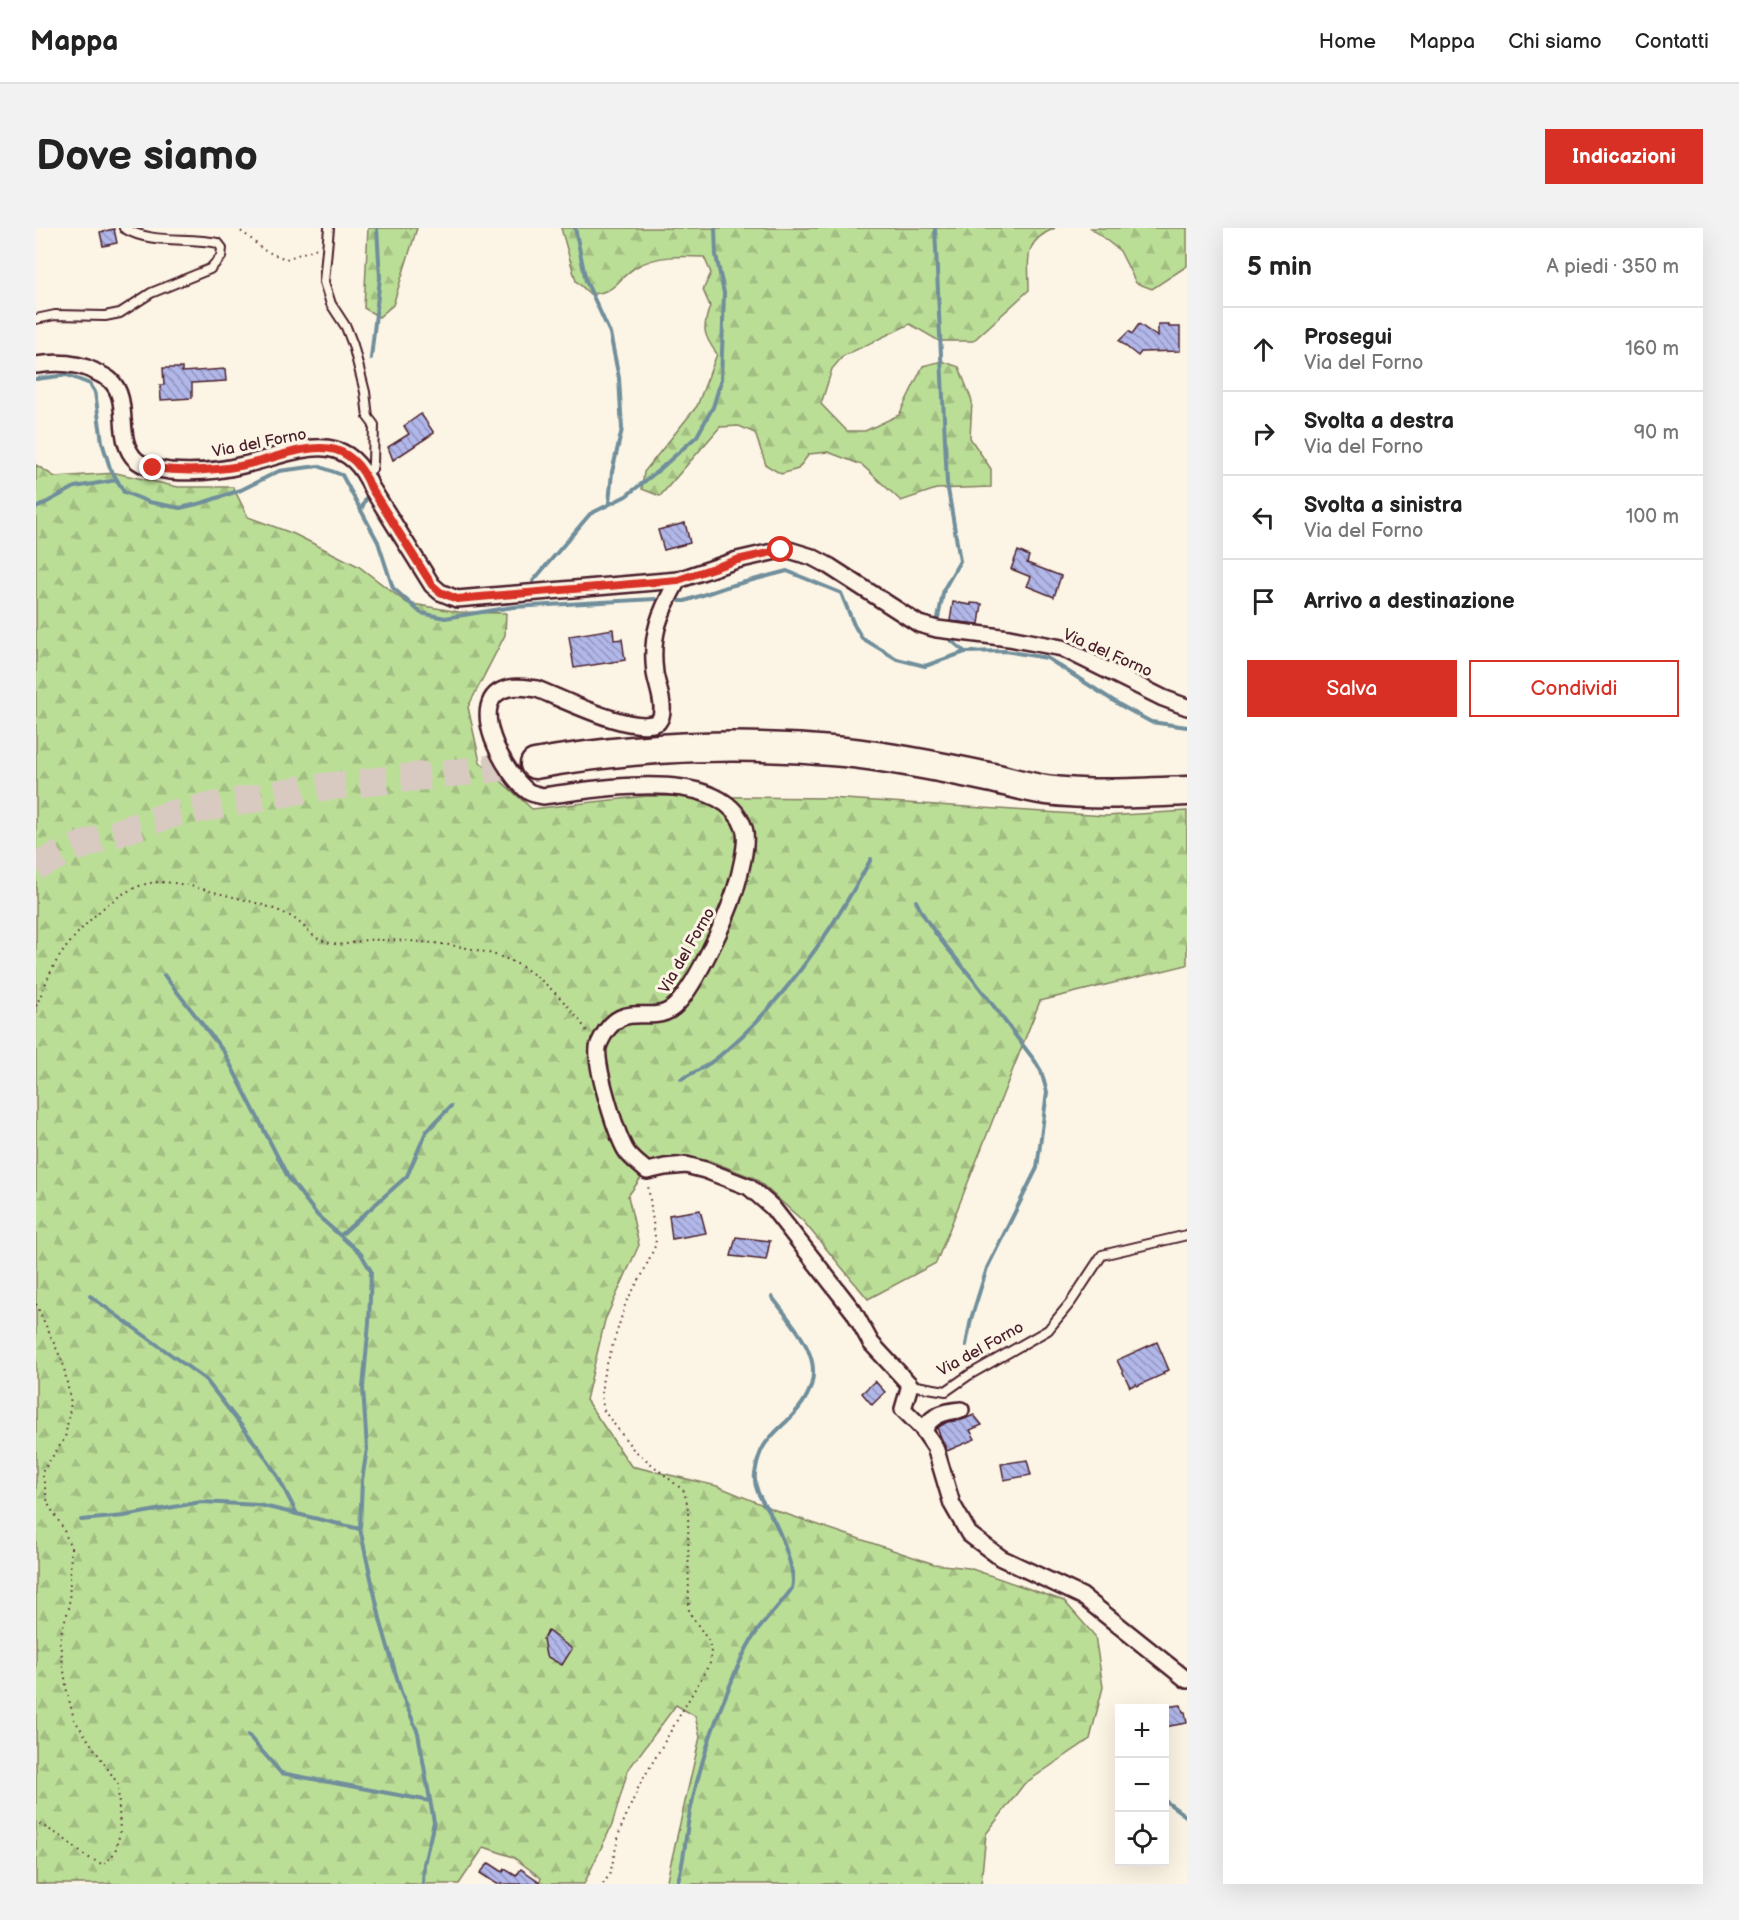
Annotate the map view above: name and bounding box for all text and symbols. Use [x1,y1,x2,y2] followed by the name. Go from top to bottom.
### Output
[30,25,118,58] text: Mappa
[1319,29,1376,54] text: Home
[1409,29,1475,54] text: Mappa
[1508,29,1602,54] text: Chi siamo
[1635,29,1709,54] text: Contatti
[1545,129,1703,184] button: Indicazioni
[36,131,258,182] text: Dove siamo
[1247,252,1312,283] text: 5 min
[1547,255,1679,279] text: A piedi · 350 m
[1304,324,1392,351] text: Prosegui
[1247,333,1280,366] icon: ahead
[1625,337,1679,361] text: 160 m
[1304,351,1423,375] text: Via del Forno
[1304,408,1454,435] text: Svolta a destra
[1247,417,1280,450] icon: right
[1634,421,1679,445] text: 90 m
[211,425,308,462] street label: Via del Forno
[1304,435,1423,459] text: Via del Forno
[139,454,165,480] route end
[1304,492,1463,519] text: Svolta a sinistra
[1247,501,1280,534] icon: left
[1626,505,1679,529] text: 100 m
[1304,519,1423,543] text: Via del Forno
[767,536,793,562] route start
[1247,585,1280,618] icon: arrive
[1304,588,1515,615] text: Arrivo a destinazione
[1060,625,1155,681] street label: Via del Forno
[1247,660,1457,717] button: Salva
[1469,660,1679,717] button: Condividi
[655,905,719,997] street label: Via del Forno
[934,1318,1027,1381] street label: Via del Forno
[1115,1704,1169,1866] map controls
[1115,1704,1169,1758] button: +
[1115,1758,1169,1812] button: −
[1115,1812,1169,1866] button: locate

